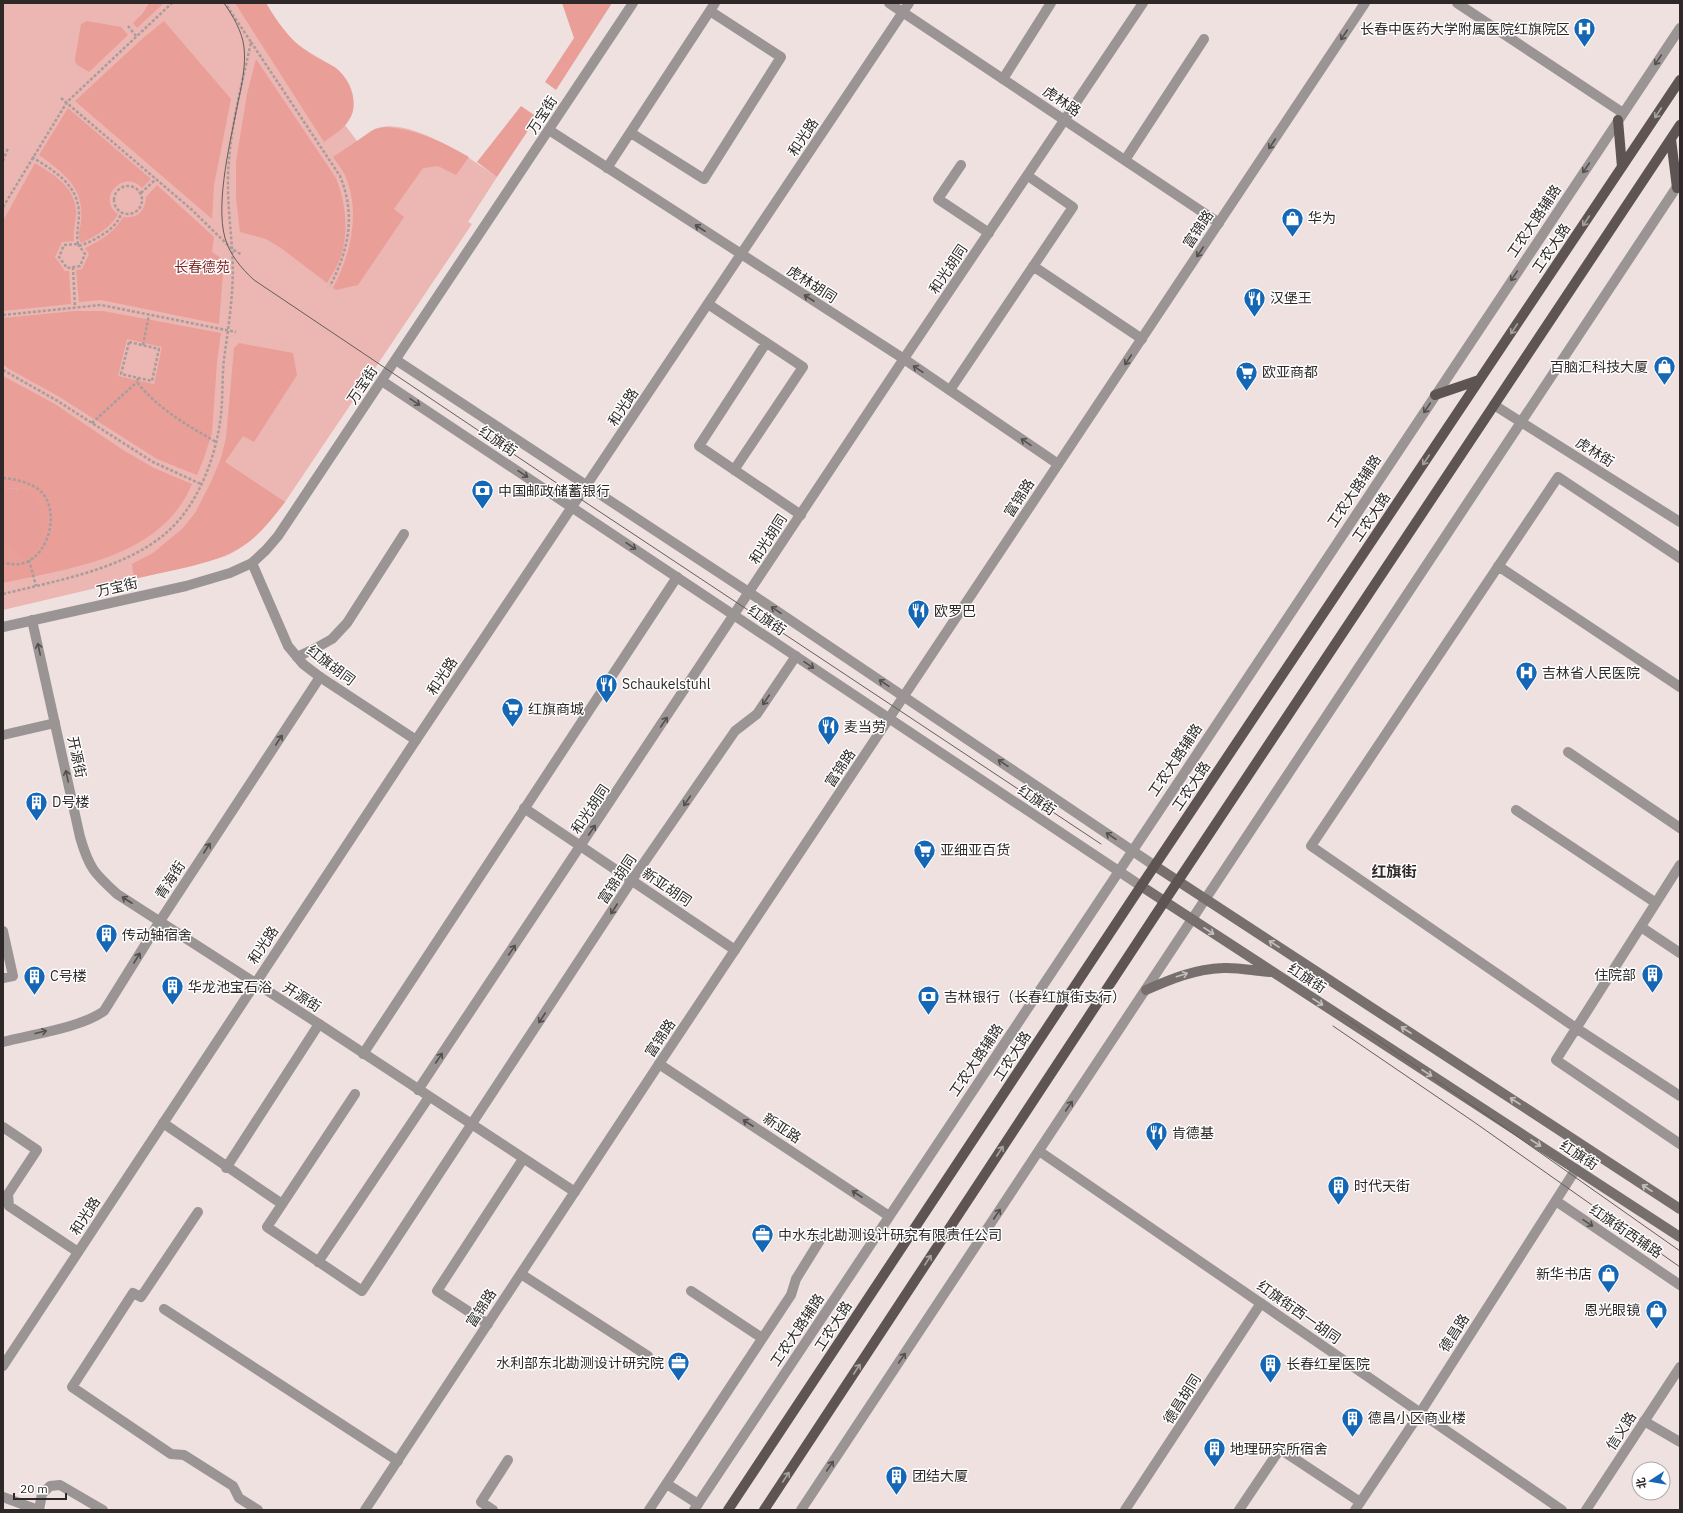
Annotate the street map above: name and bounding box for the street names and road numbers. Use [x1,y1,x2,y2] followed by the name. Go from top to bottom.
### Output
[1040,82,1084,120] street label: 虎林路
[523,92,561,138] street label: 万宝街
[784,115,822,159] street label: 和光路
[1504,181,1564,261] street label: 工农大路辅路
[1179,207,1217,251] street label: 富锦路
[1528,220,1574,276] street label: 工农大路
[925,241,971,297] street label: 和光胡同
[784,261,840,307] street label: 虎林胡同
[343,363,381,407] street label: 万宝街
[604,385,642,429] street label: 和光路
[476,422,520,460] street label: 红旗街
[1572,433,1618,471] street label: 虎林街
[1324,451,1384,531] street label: 工农大路辅路
[1000,475,1038,521] street label: 富锦路
[1348,489,1394,545] street label: 工农大路
[745,511,791,567] street label: 和光胡同
[95,574,139,600] street label: 万宝街
[745,601,789,639] street label: 红旗街
[303,641,359,689] street label: 红旗胡同
[423,654,461,698] street label: 和光路
[1145,720,1205,800] street label: 工农大路辅路
[64,735,90,779] street label: 开源街
[821,746,859,790] street label: 富锦路
[1168,758,1214,814] street label: 工农大路
[567,781,613,837] street label: 和光胡同
[1015,781,1059,819] street label: 红旗街
[594,851,640,907] street label: 富锦胡同
[151,857,189,903] street label: 青海街
[639,864,695,910] street label: 新亚胡同
[244,923,282,967] street label: 和光路
[1284,959,1330,997] street label: 红旗街
[279,978,325,1016] street label: 开源街
[641,1016,679,1060] street label: 富锦路
[945,1020,1007,1100] street label: 工农大路辅路
[989,1028,1035,1084] street label: 工农大路
[759,1109,805,1147] street label: 新亚路
[1556,1136,1602,1174] street label: 红旗街
[66,1193,104,1239] street label: 和光路
[1586,1200,1666,1262] street label: 红旗街西辅路
[1254,1277,1344,1347] street label: 红旗街西一胡同
[462,1285,500,1331] street label: 富锦路
[766,1290,828,1370] street label: 工农大路辅路
[810,1298,856,1354] street label: 工农大路
[1435,1310,1473,1356] street label: 德昌路
[1159,1371,1205,1427] street label: 德昌胡同
[1602,1408,1640,1454] street label: 信义路

